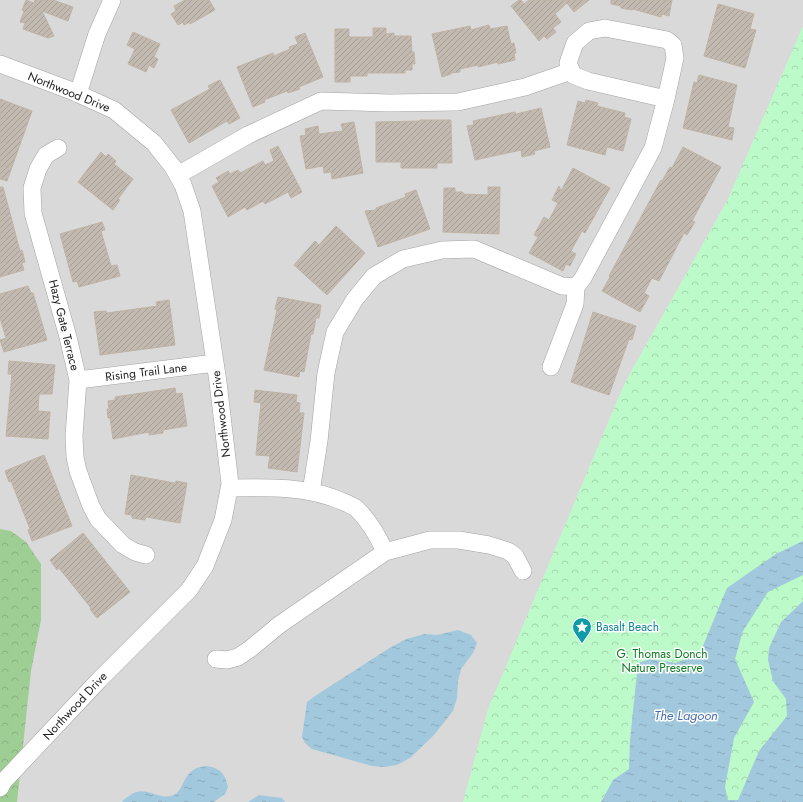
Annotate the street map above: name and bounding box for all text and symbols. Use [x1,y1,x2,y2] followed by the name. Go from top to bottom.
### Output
[25,67,113,117] street label: Northwood Drive
[44,278,84,372] street label: Hazy Gate Terrace
[104,358,188,386] street label: Rising Trail Lane
[207,370,235,458] street label: Northwood Drive
[571,616,593,644] place icon: Basalt Beach
[596,618,659,636] place label: Basalt Beach
[616,645,708,677] park label: G. Thomas Donch Nature Preserve
[39,668,111,744] street label: Northwood Drive
[654,706,718,725] water label: The Lagoon

